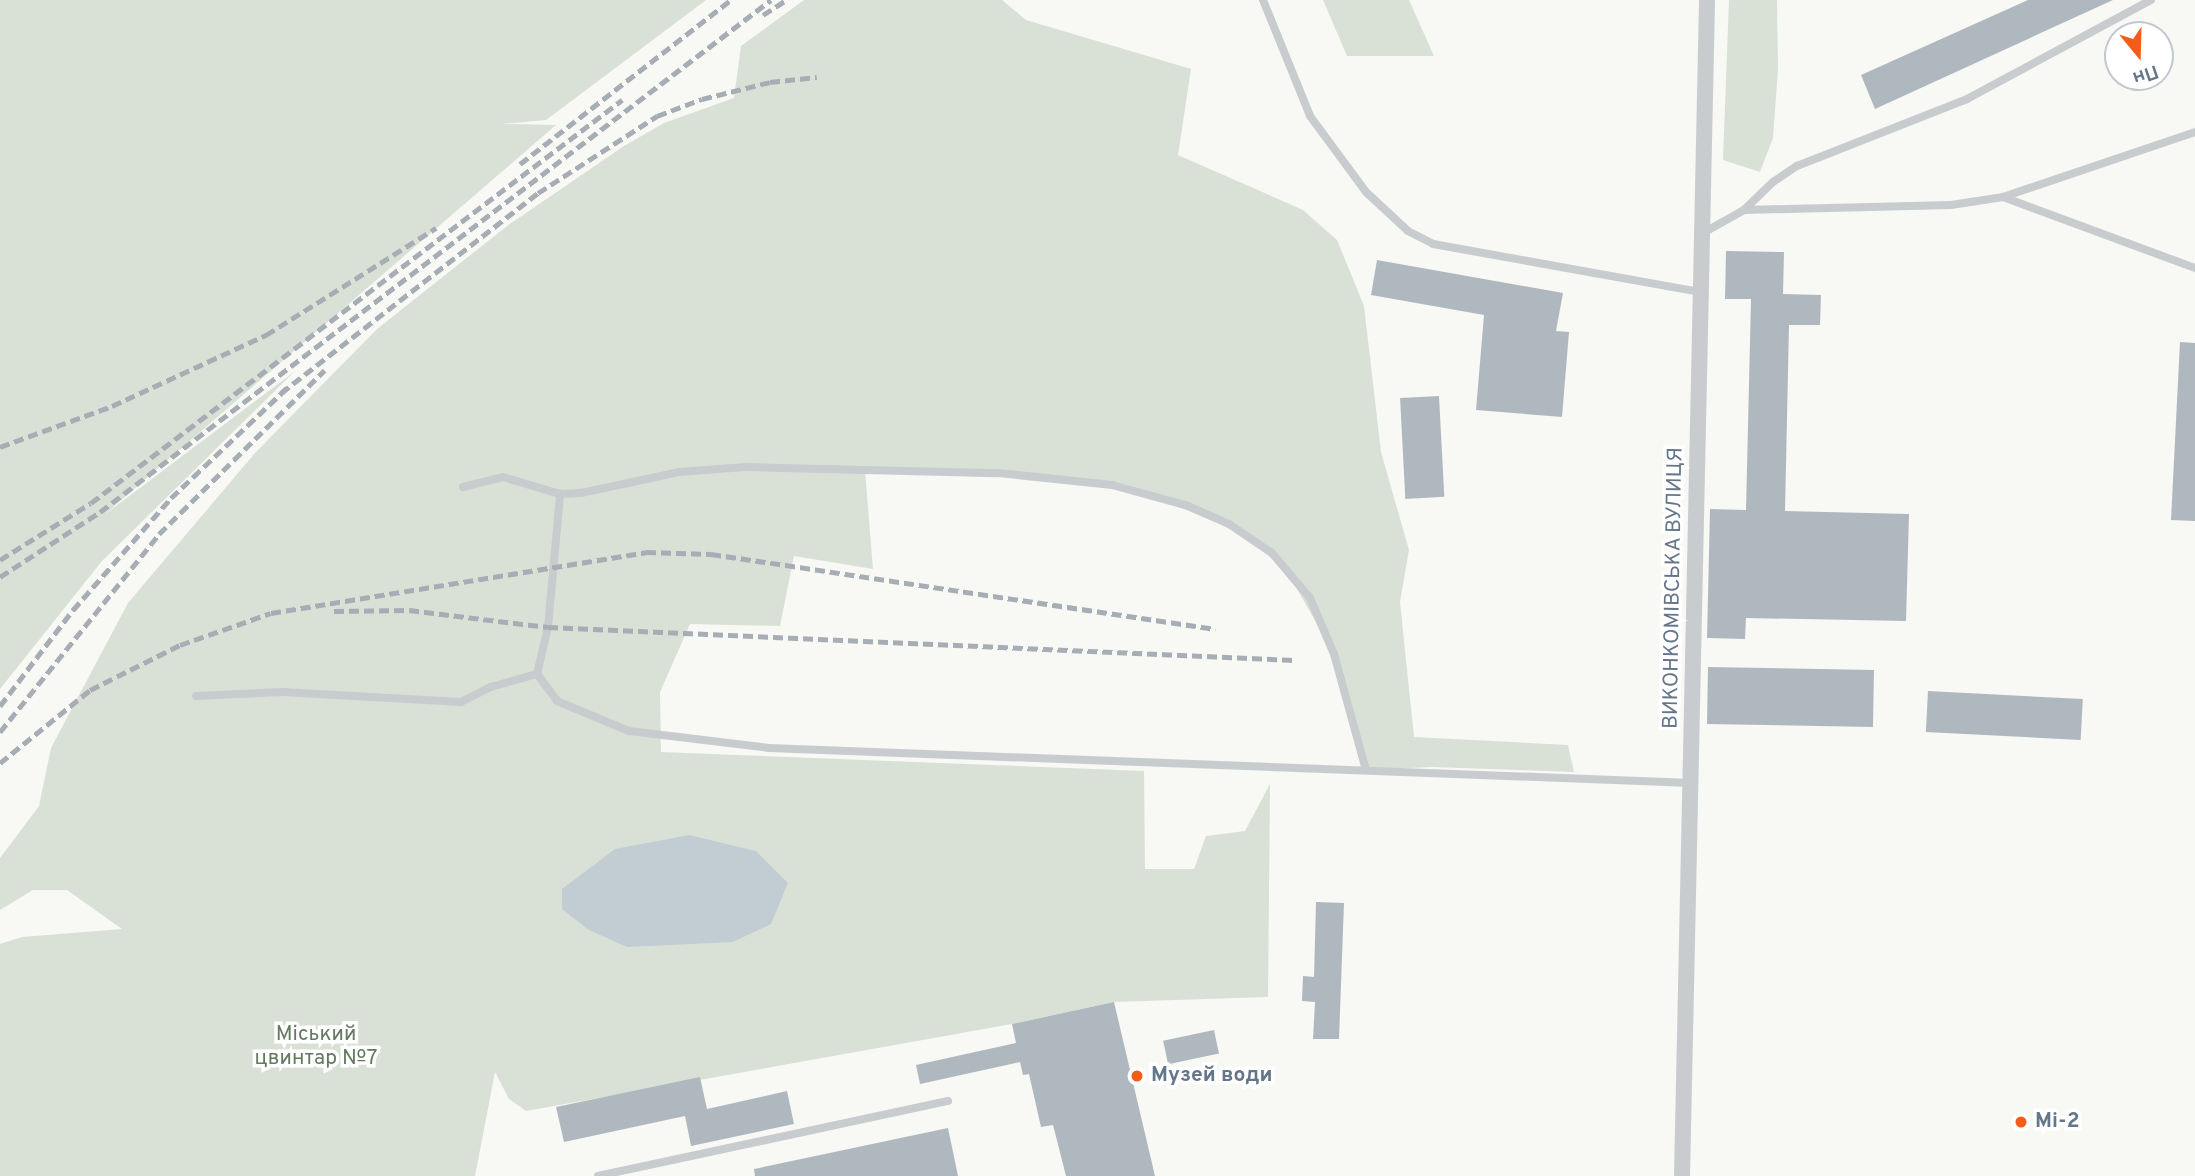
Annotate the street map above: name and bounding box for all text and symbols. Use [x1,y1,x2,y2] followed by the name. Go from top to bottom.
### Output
[2104,21,2174,91] north arrow
[2129,58,2161,89] text: Пн
[1659,446,1689,730] street label: ВИКОНКОМІВСЬКА ВУЛИЦЯ
[255,1022,377,1072] park label: Міський цвинтар №7
[1151,1063,1272,1089] place label: Музей води
[1129,1068,1145,1084] marker: Музей води
[2035,1109,2079,1135] place label: Мі-2
[2013,1114,2029,1130] marker: Мі-2

